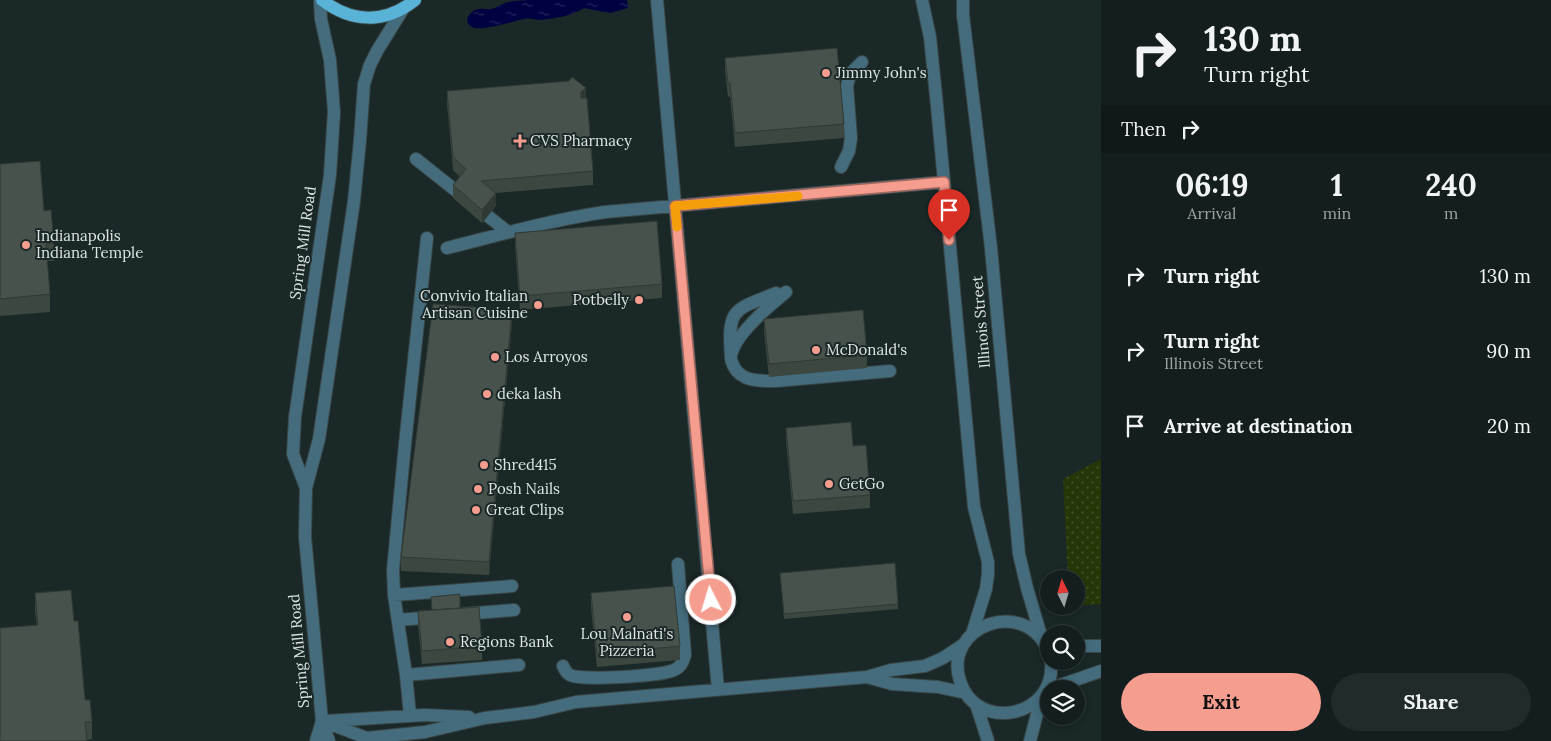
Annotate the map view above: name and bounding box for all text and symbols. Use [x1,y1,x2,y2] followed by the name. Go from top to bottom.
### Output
[1204,16,1301,61] text: 130 m
[1121,20,1186,85] icon: right
[1204,60,1309,88] text: Turn right
[835,63,927,82] place label: Jimmy John's
[820,67,832,79] marker: Jimmy John's
[1176,115,1204,143] icon: right
[1121,117,1166,141] text: Then
[530,131,632,150] place label: CVS Pharmacy
[514,135,526,147] marker: CVS Pharmacy
[1175,166,1248,204] text: 06:19
[1331,166,1343,204] text: 1
[1425,166,1477,204] text: 240
[285,185,320,301] street label: Spring Mill Road
[928,189,970,240] pin
[935,196,963,224] icon: arrive
[1187,203,1236,223] text: Arrival
[1323,203,1351,223] text: min
[1444,203,1458,223] text: m
[36,226,143,262] place label: Indianapolis Indiana Temple
[20,239,32,251] marker: Indianapolis Indiana Temple
[1121,262,1149,290] icon: right
[1164,264,1260,288] text: Turn right
[1480,264,1531,288] text: 130 m
[967,275,994,369] street label: Illinois Street
[420,286,528,322] place label: Convivio Italian Artisan Cuisine
[573,290,629,309] place label: Potbelly
[633,294,645,306] marker: Potbelly
[532,299,544,311] marker: Convivio Italian Artisan Cuisine
[1164,329,1260,353] text: Turn right
[1121,337,1149,365] icon: right
[1486,339,1531,363] text: 90 m
[826,340,907,359] place label: McDonald's
[810,344,822,356] marker: McDonald's
[505,347,588,366] place label: Los Arroyos
[489,351,501,363] marker: Los Arroyos
[1164,353,1263,373] text: Illinois Street
[497,384,562,403] place label: deka lash
[481,388,493,400] marker: deka lash
[1121,412,1149,440] icon: arrive
[1164,414,1353,438] text: Arrive at destination
[1487,414,1531,438] text: 20 m
[494,455,557,474] place label: Shred415
[478,459,490,471] marker: Shred415
[839,474,885,493] place label: GetGo
[823,478,835,490] marker: GetGo
[488,479,560,498] place label: Posh Nails
[472,483,484,495] marker: Posh Nails
[486,500,564,519] place label: Great Clips
[470,504,482,516] marker: Great Clips
[1040,570,1085,615] north arrow
[1040,570,1085,725] map controls
[684,573,736,625] position arrow
[284,593,313,709] street label: Spring Mill Road
[621,611,633,623] marker: Lou Malnati's Pizzeria
[581,624,673,660] place label: Lou Malnati's Pizzeria
[1040,625,1085,670] button: search
[460,632,553,651] place label: Regions Bank
[444,636,456,648] marker: Regions Bank
[1121,673,1321,731] button: Exit
[1331,673,1531,731] button: Share
[1040,680,1085,725] button: layers

